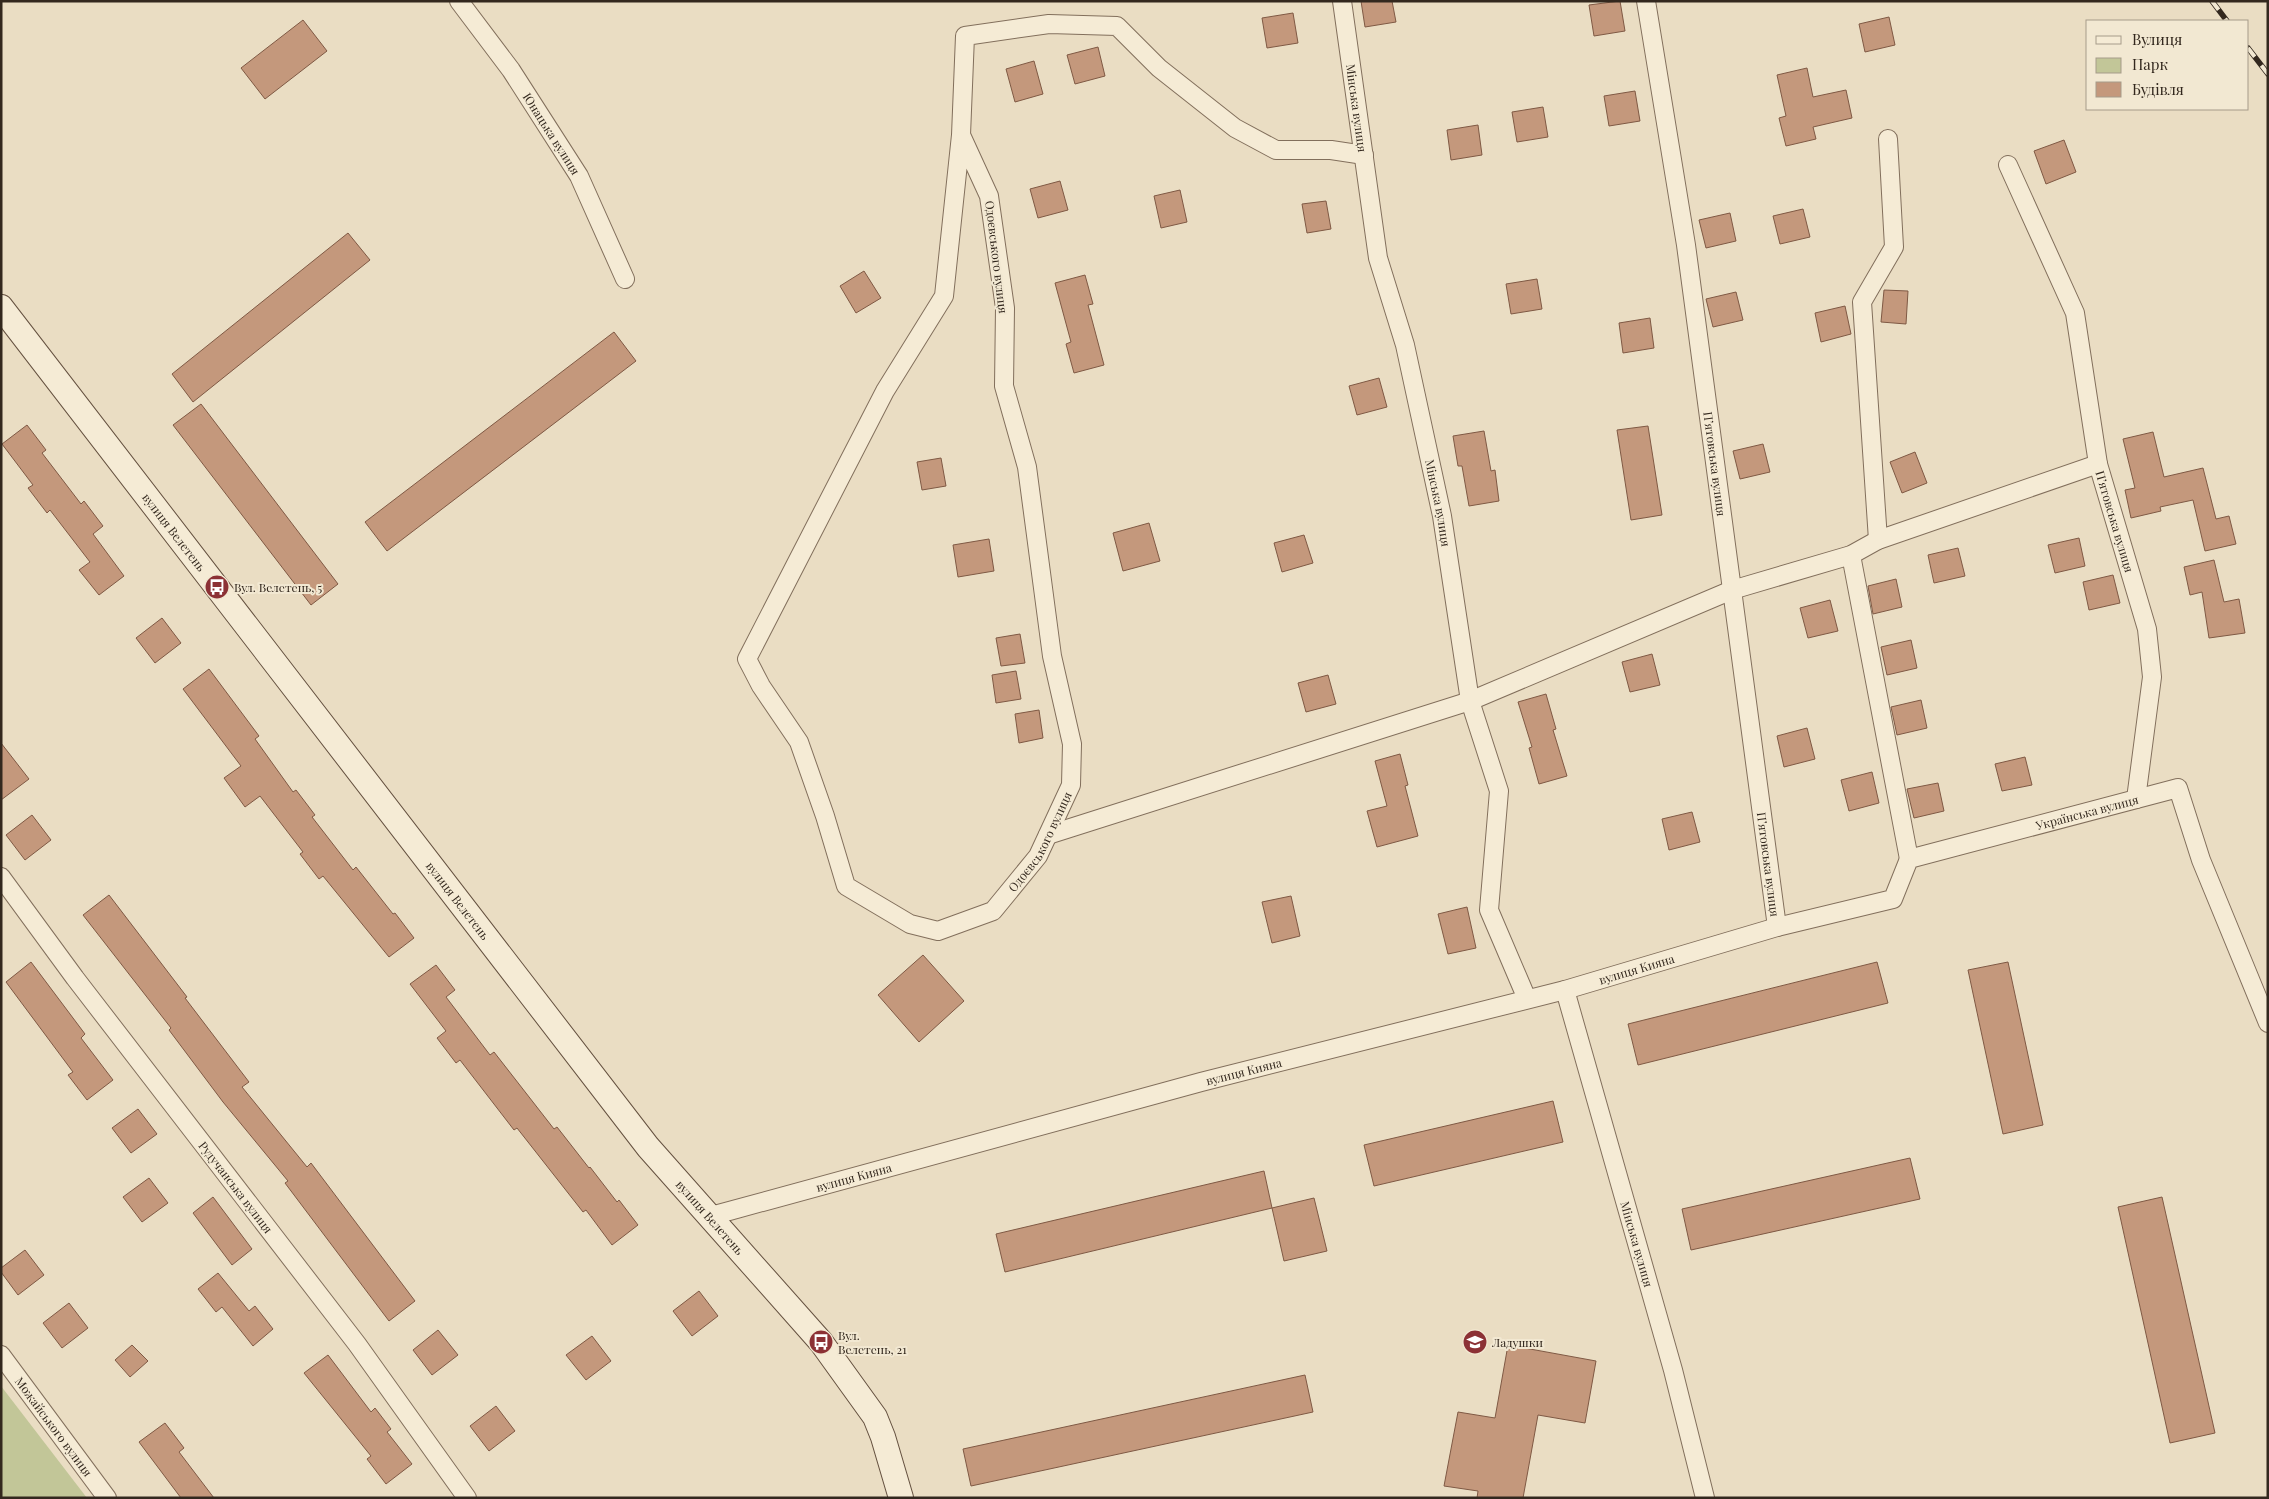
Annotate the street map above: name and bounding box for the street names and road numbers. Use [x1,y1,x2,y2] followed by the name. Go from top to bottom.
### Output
[1343,63,1371,153] street label: Мінська вулиця
[520,90,584,178] street label: Юнацька вулиця
[982,200,1012,315] street label: Одоєвського вулиця
[1700,411,1730,518] street label: П’ятовська вулиця
[1422,458,1455,548] street label: Мінська вулиця
[2092,469,2138,575] street label: П’ятовська вулиця
[139,490,210,574] street label: вулиця Велетень
[1004,788,1075,895] street label: Одоєвського вулиця
[2033,791,2140,833] street label: Українська вулиця
[1754,811,1784,918] street label: П’ятовська вулиця
[423,858,493,943] street label: вулиця Велетень
[1597,950,1676,988] street label: вулиця Кияна
[1204,1054,1283,1089] street label: вулиця Кияна
[195,1138,277,1237] street label: Рудучанська вулиця
[814,1159,893,1195] street label: вулиця Кияна
[673,1176,748,1258] street label: вулиця Велетень
[1617,1199,1657,1289] street label: Мінська вулиця
[12,1374,96,1480] street label: Можайського вулиця

